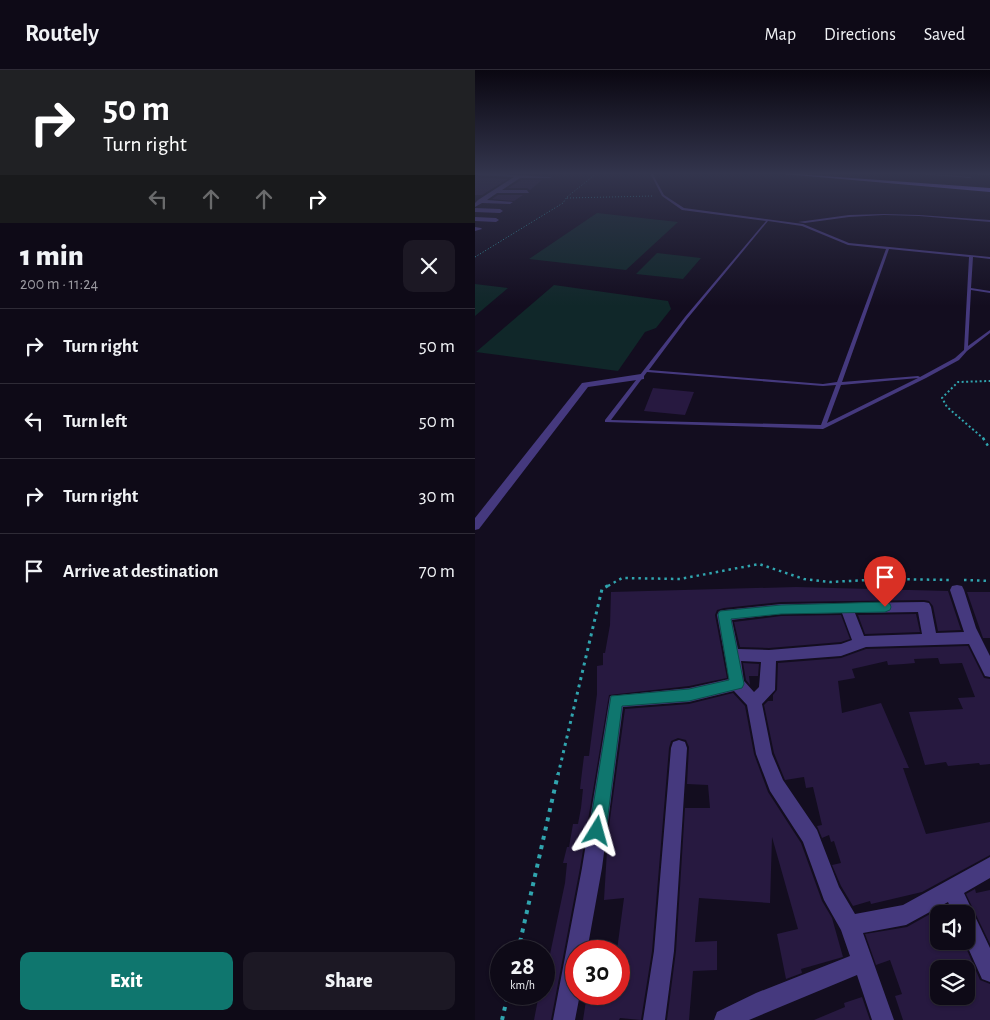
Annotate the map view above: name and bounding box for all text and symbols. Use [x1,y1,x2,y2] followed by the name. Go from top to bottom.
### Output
[25,22,99,46] text: Routely
[765,26,796,44] text: Map
[824,26,896,44] text: Directions
[924,26,965,44] text: Saved
[20,90,85,155] icon: right
[103,92,170,127] text: 50 m
[103,133,187,155] text: Turn right
[144,185,172,213] icon: left
[197,185,225,213] icon: ahead
[250,185,278,213] icon: ahead
[303,185,331,213] icon: right
[403,240,455,292] button: close
[20,241,84,271] text: 1 min
[20,276,98,292] text: 200 m · 11:24
[20,332,48,360] icon: right
[63,337,138,356] text: Turn right
[419,337,455,356] text: 50 m
[20,407,48,435] icon: left
[63,412,127,431] text: Turn left
[419,412,455,431] text: 50 m
[20,482,48,510] icon: right
[63,487,138,506] text: Turn right
[419,487,455,506] text: 30 m
[864,556,906,607] pin
[20,557,48,585] icon: arrive
[63,562,219,581] text: Arrive at destination
[419,562,455,581] text: 70 m
[871,563,899,591] icon: arrive
[570,804,622,856] position arrow
[930,905,975,1005] map controls
[930,905,975,950] button: sound
[565,940,630,1005] speed limit sign: 30
[20,952,233,1010] button: Exit
[243,952,455,1010] button: Share
[510,954,535,979] text: 28
[930,960,975,1005] button: layers
[510,979,535,991] text: km/h

